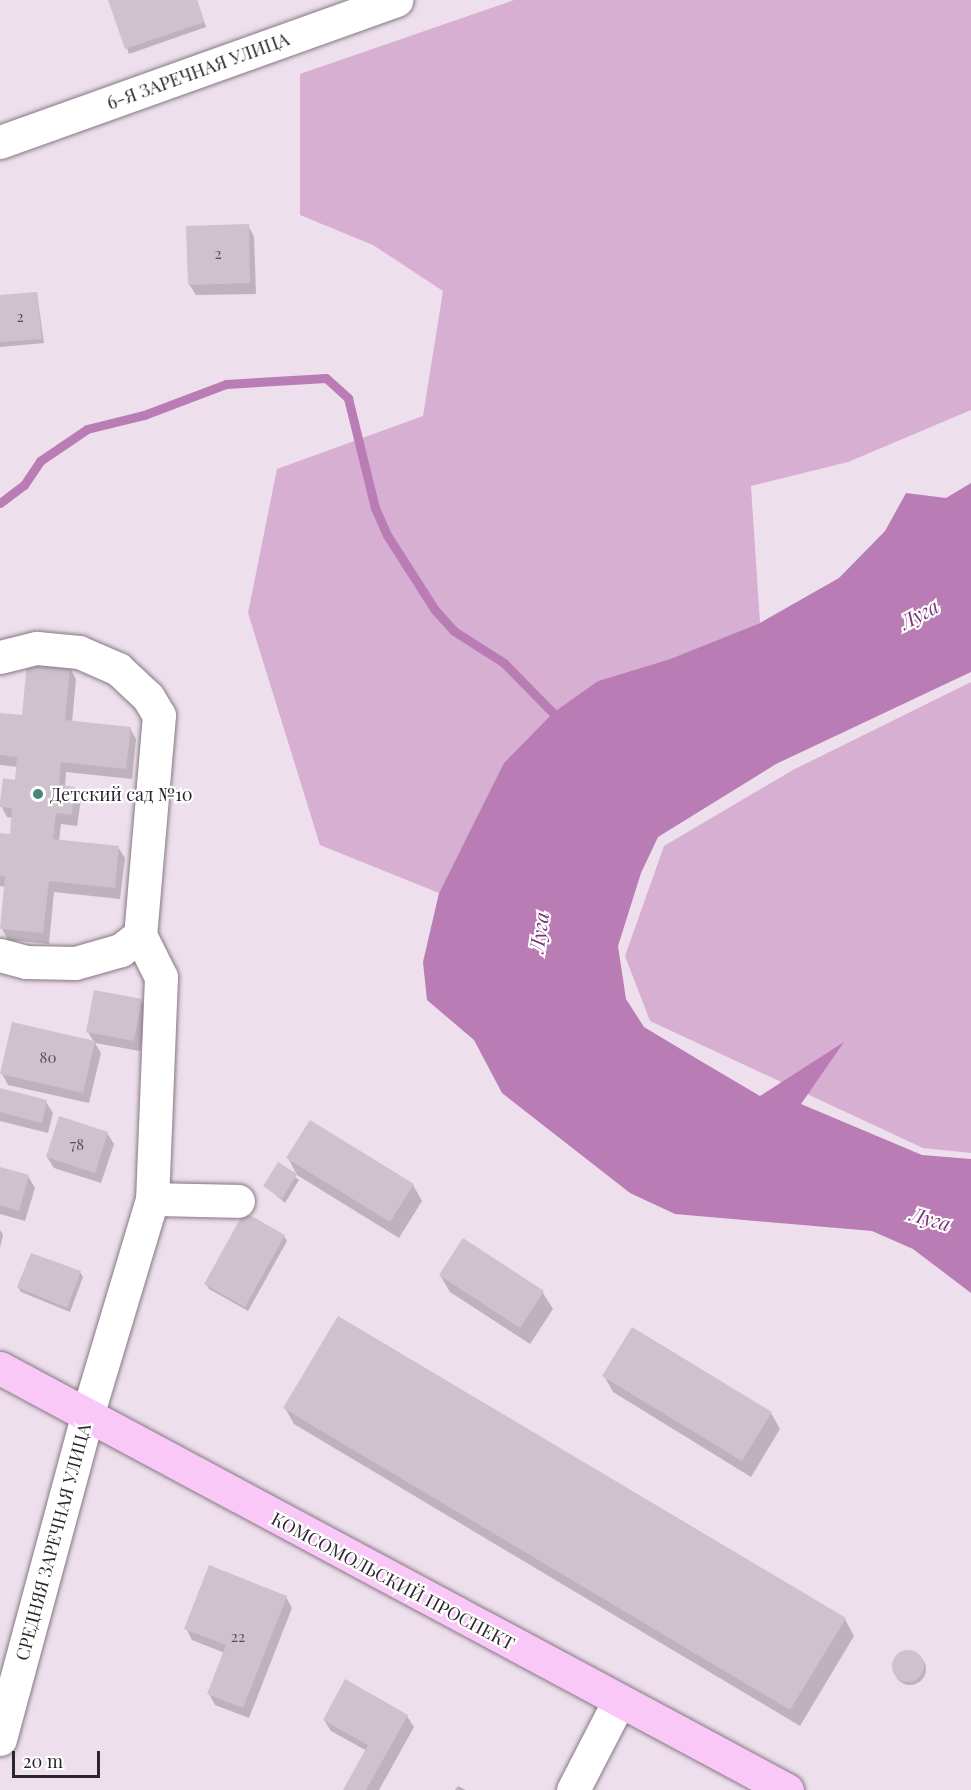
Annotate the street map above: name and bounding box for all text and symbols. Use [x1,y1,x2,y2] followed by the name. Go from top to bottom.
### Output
[104,28,292,114] street label: 6-Я ЗАРЕЧНАЯ УЛИЦА
[214,245,222,263] house number: 2
[16,308,24,326] house number: 2
[896,593,942,633] water label: Луга
[50,783,193,805] place label: Детский сад №10
[31,787,45,801] marker: Детский сад №10
[523,910,553,954] water label: Луга
[40,1049,56,1067] house number: 80
[70,1136,84,1154] house number: 78
[908,1201,954,1235] water label: Луга
[11,1421,95,1663] street label: СРЕДНЯЯ ЗАРЕЧНАЯ УЛИЦА
[268,1508,518,1654] street label: КОМСОМОЛЬСКИЙ ПРОСПЕКТ
[231,1628,245,1646] house number: 22
[15,1739,104,1777] scale bar
[23,1749,63,1773] text: 20 m

